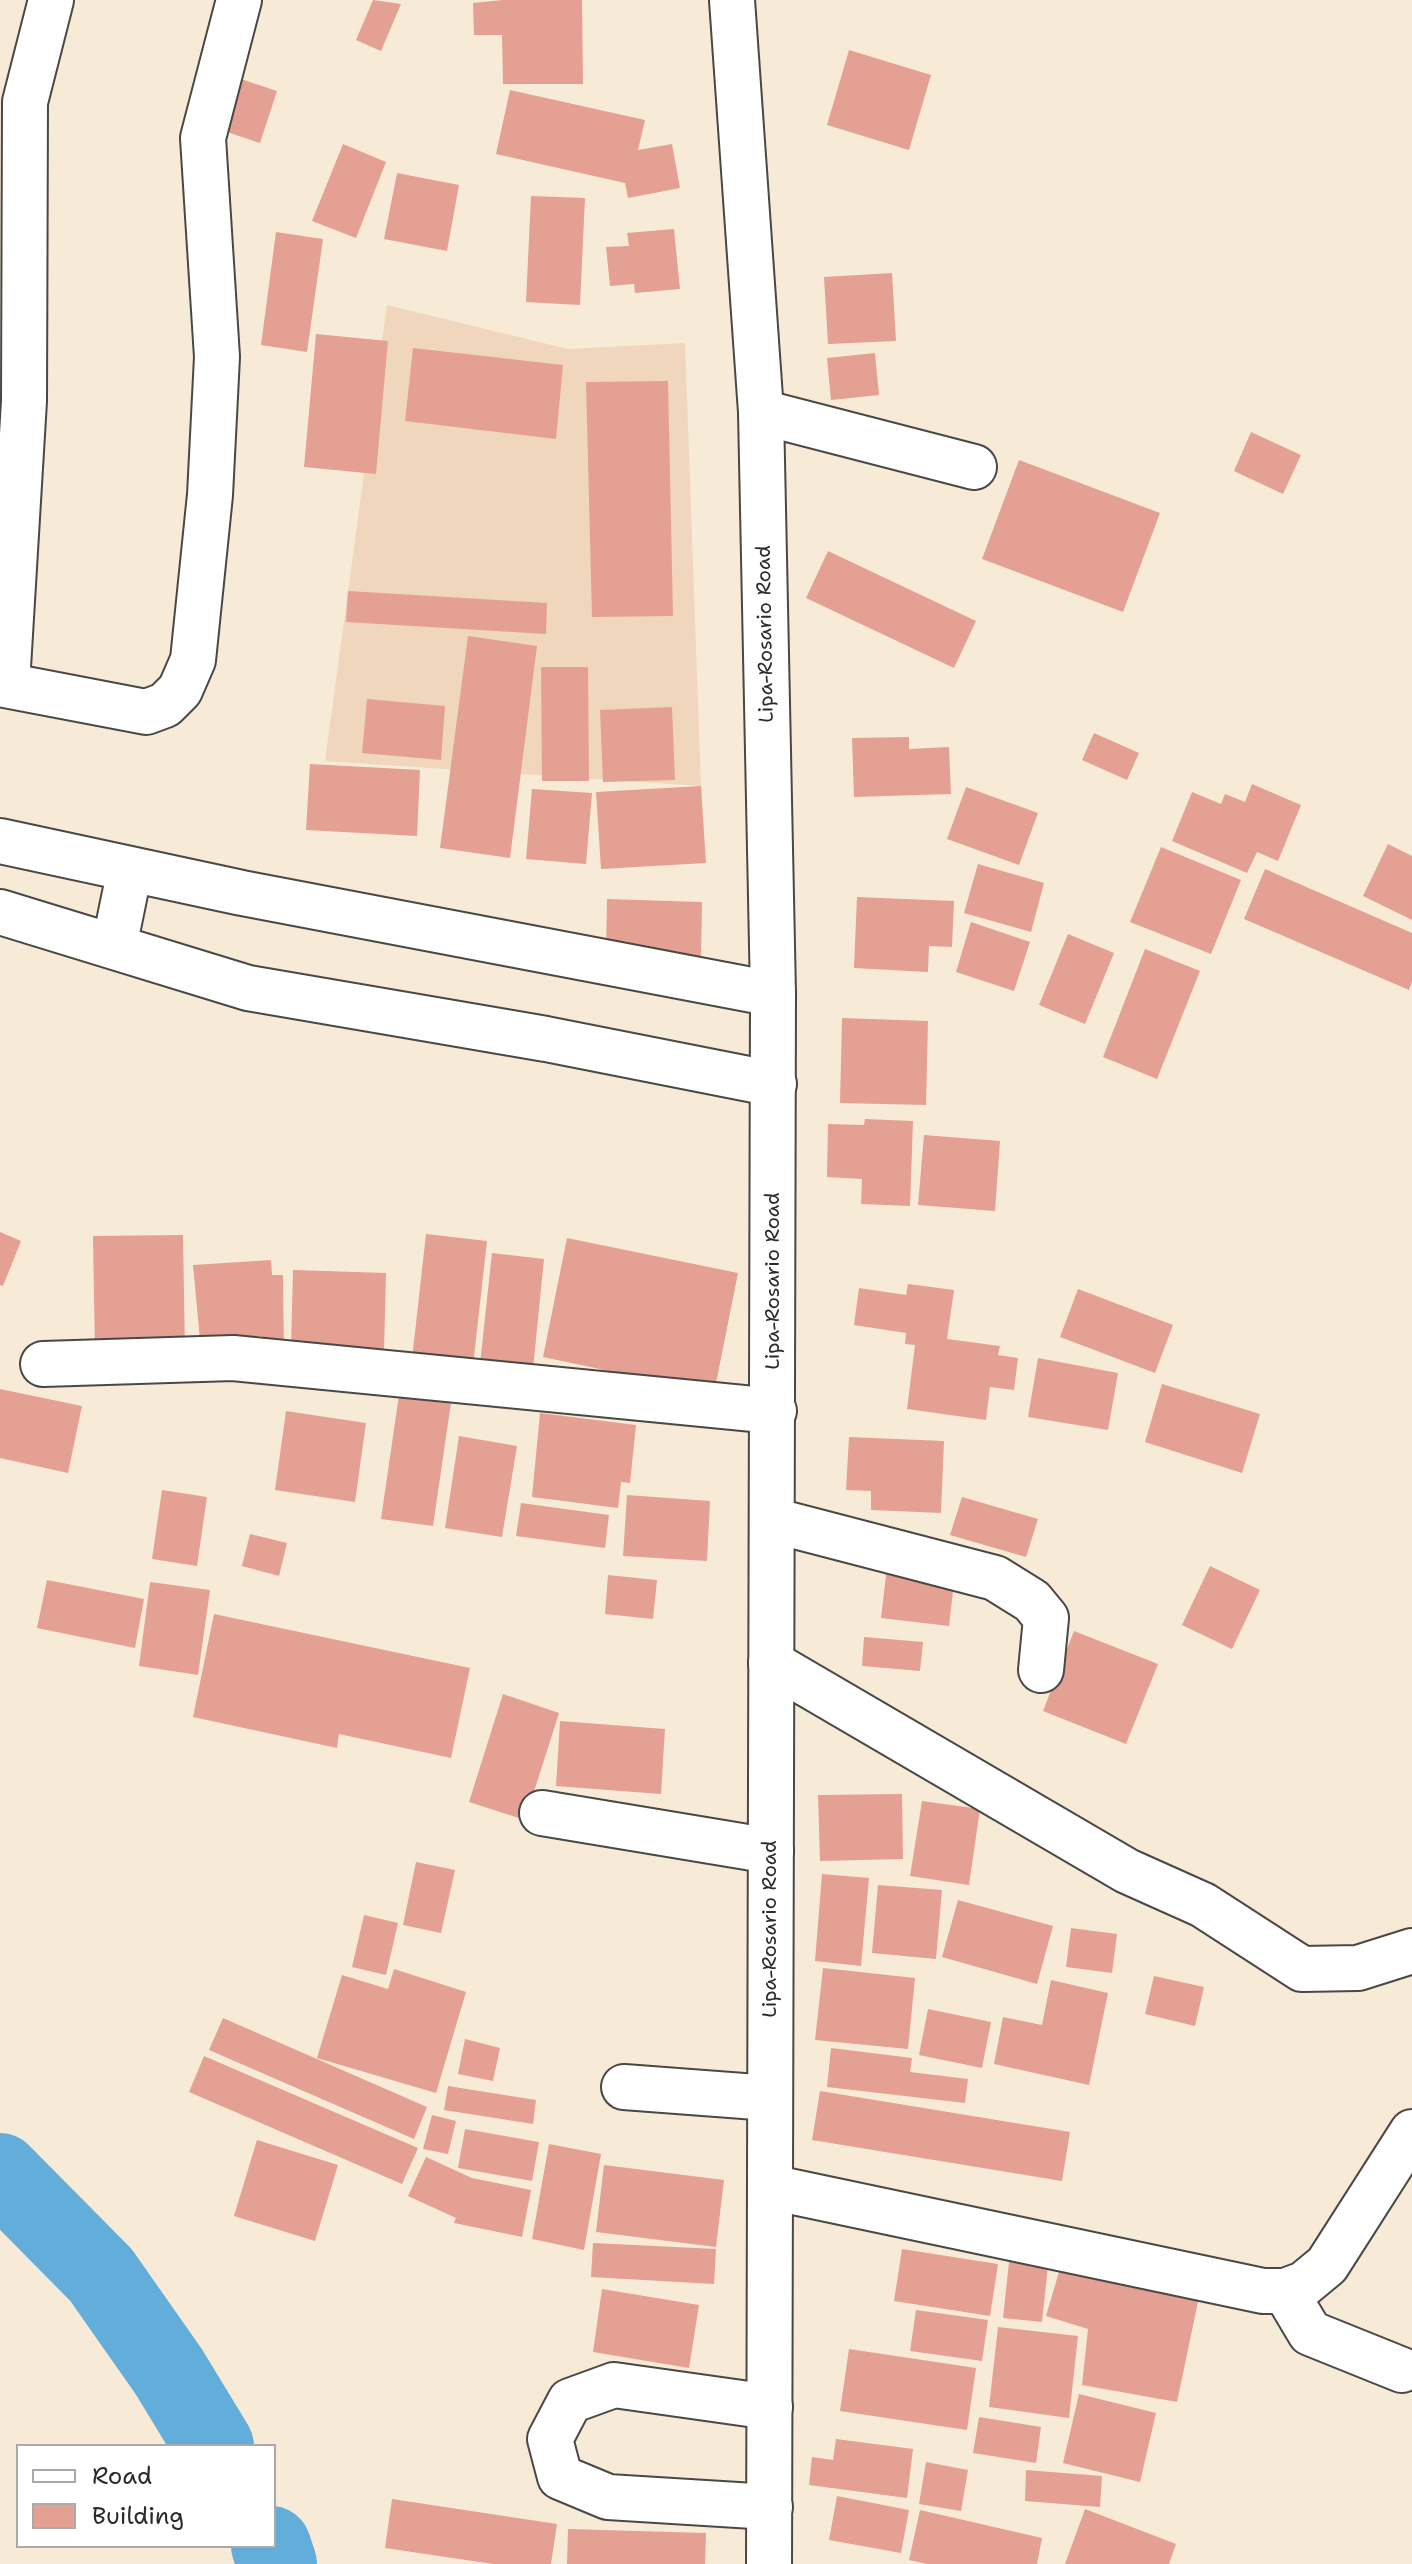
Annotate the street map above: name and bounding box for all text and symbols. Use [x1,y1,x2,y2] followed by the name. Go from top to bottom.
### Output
[752,545,780,723] street label: Lipa-Rosario Road
[762,1192,786,1370] street label: Lipa-Rosario Road
[759,1840,783,2018] street label: Lipa-Rosario Road
[16,2444,276,2548] legend
[92,2460,152,2492] text: Road
[92,2500,184,2532] text: Building

